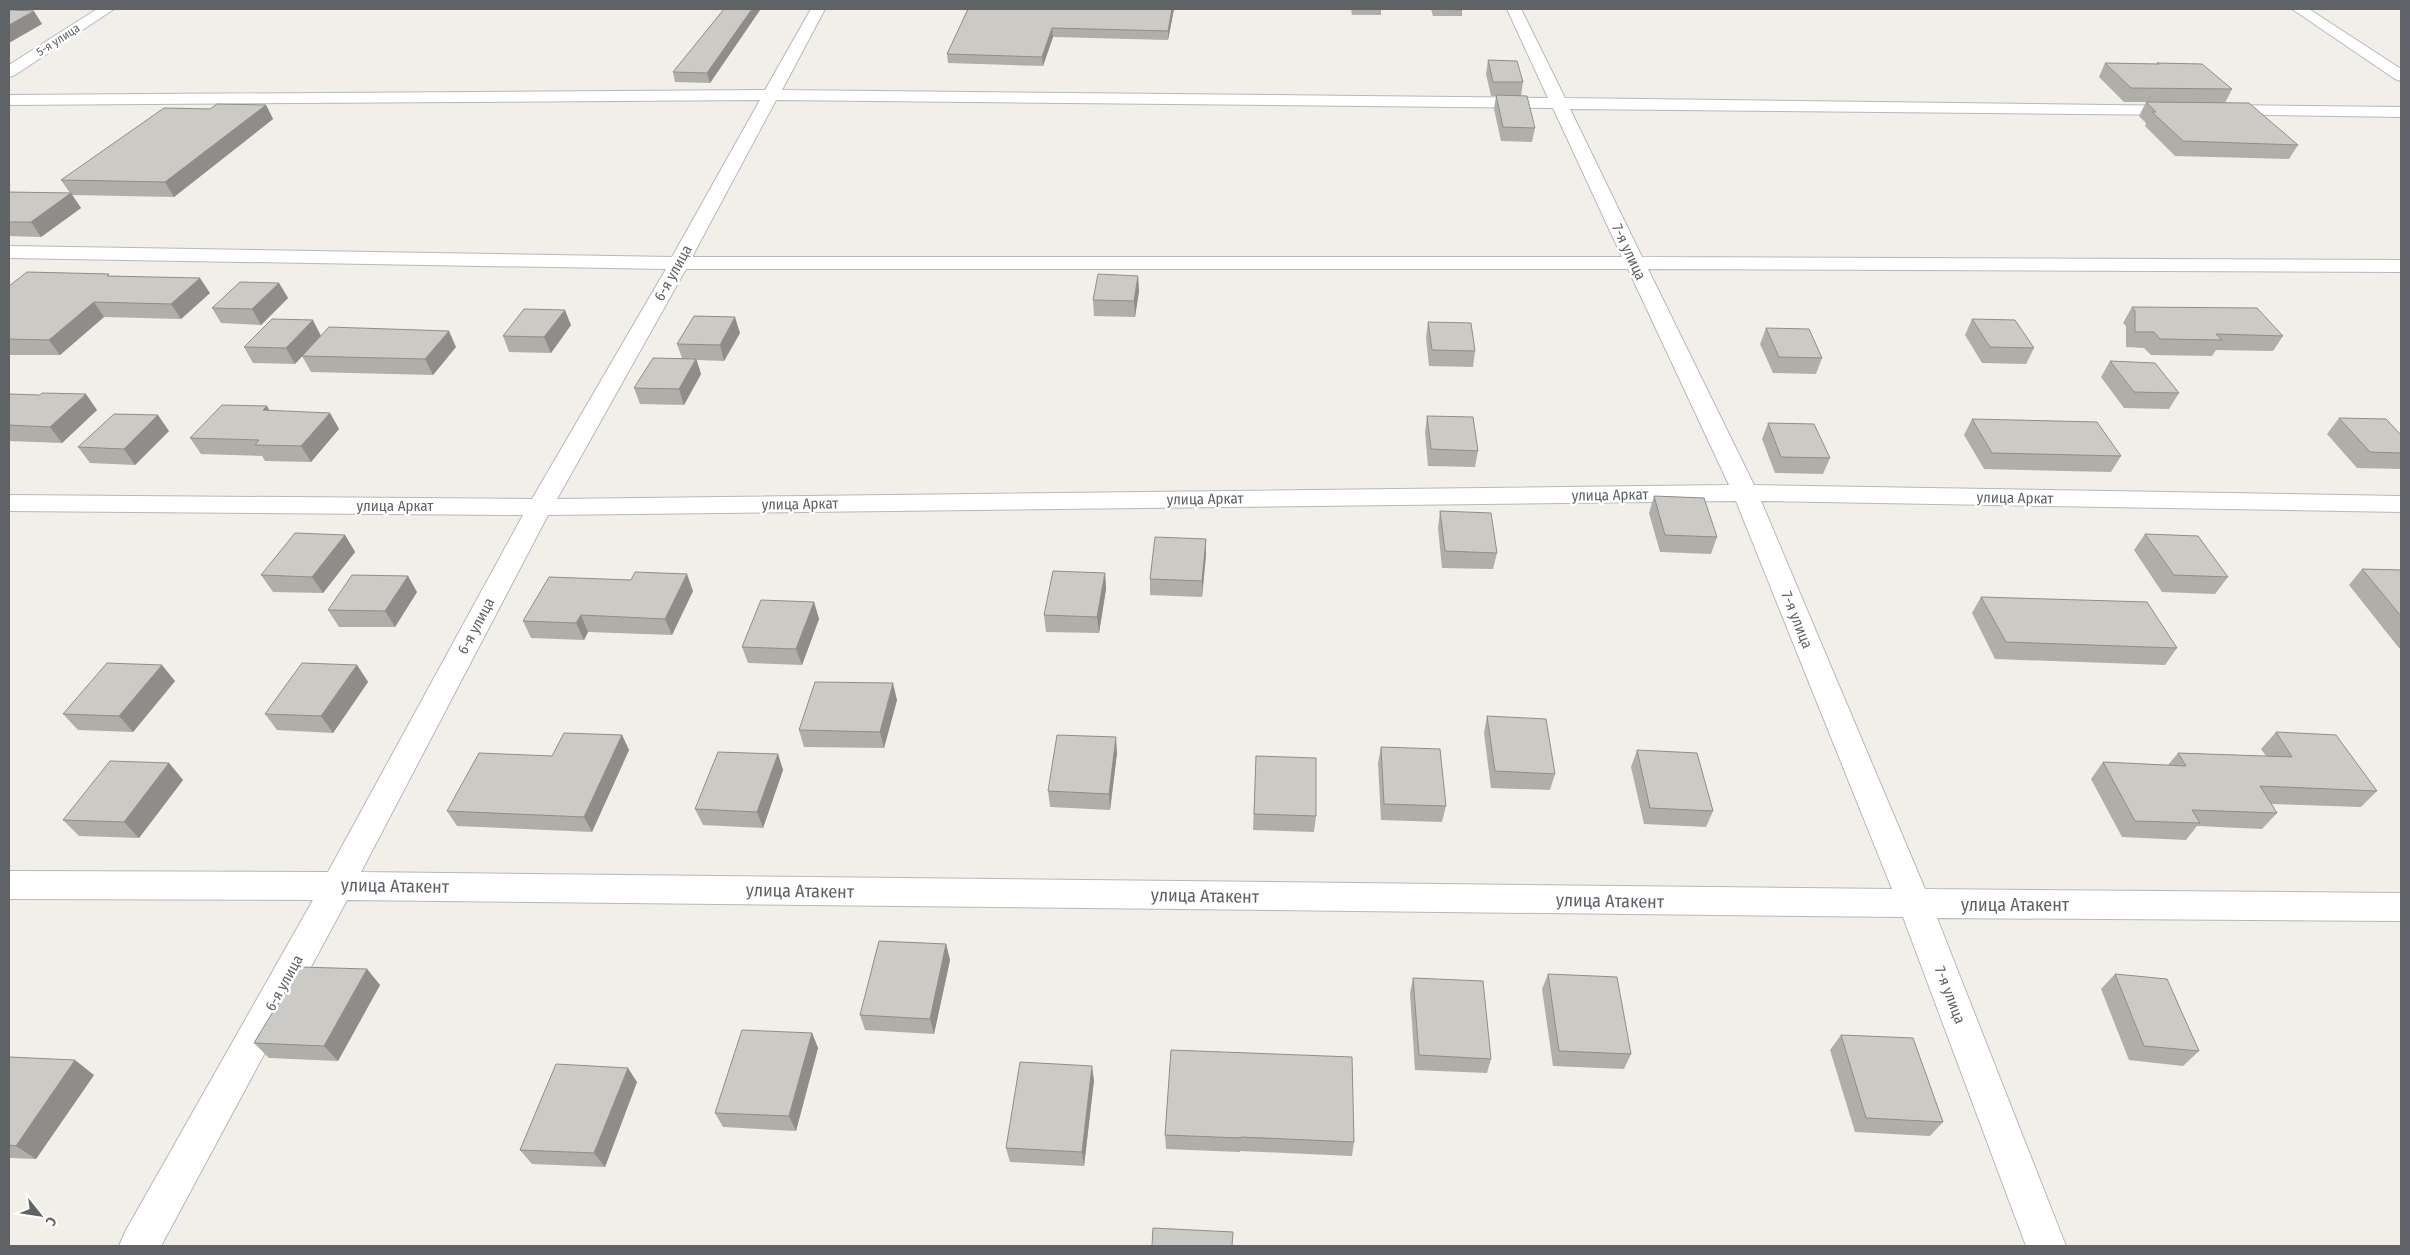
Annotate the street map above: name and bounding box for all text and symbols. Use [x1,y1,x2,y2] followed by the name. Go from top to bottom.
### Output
[34,21,82,59] street label: 5-я улица
[1608,221,1650,283] street label: 7-я улица
[650,242,696,304] street label: 6-я улица
[1571,485,1650,505] street label: улица Аркат
[1976,488,2055,508] street label: улица Аркат
[1166,489,1245,509] street label: улица Аркат
[761,494,840,514] street label: улица Аркат
[357,497,434,515] street label: улица Аркат
[1777,589,1817,651] street label: 7-я улица
[454,595,498,657] street label: 6-я улица
[341,874,450,898] street label: улица Атакент
[746,879,855,903] street label: улица Атакент
[1151,884,1260,908] street label: улица Атакент
[1556,889,1665,913] street label: улица Атакент
[1961,894,2070,916] street label: улица Атакент
[261,952,307,1014] street label: 6-я улица
[1931,964,1969,1026] street label: 7-я улица
[15,1190,65,1240] north arrow
[41,1214,60,1229] text: С

